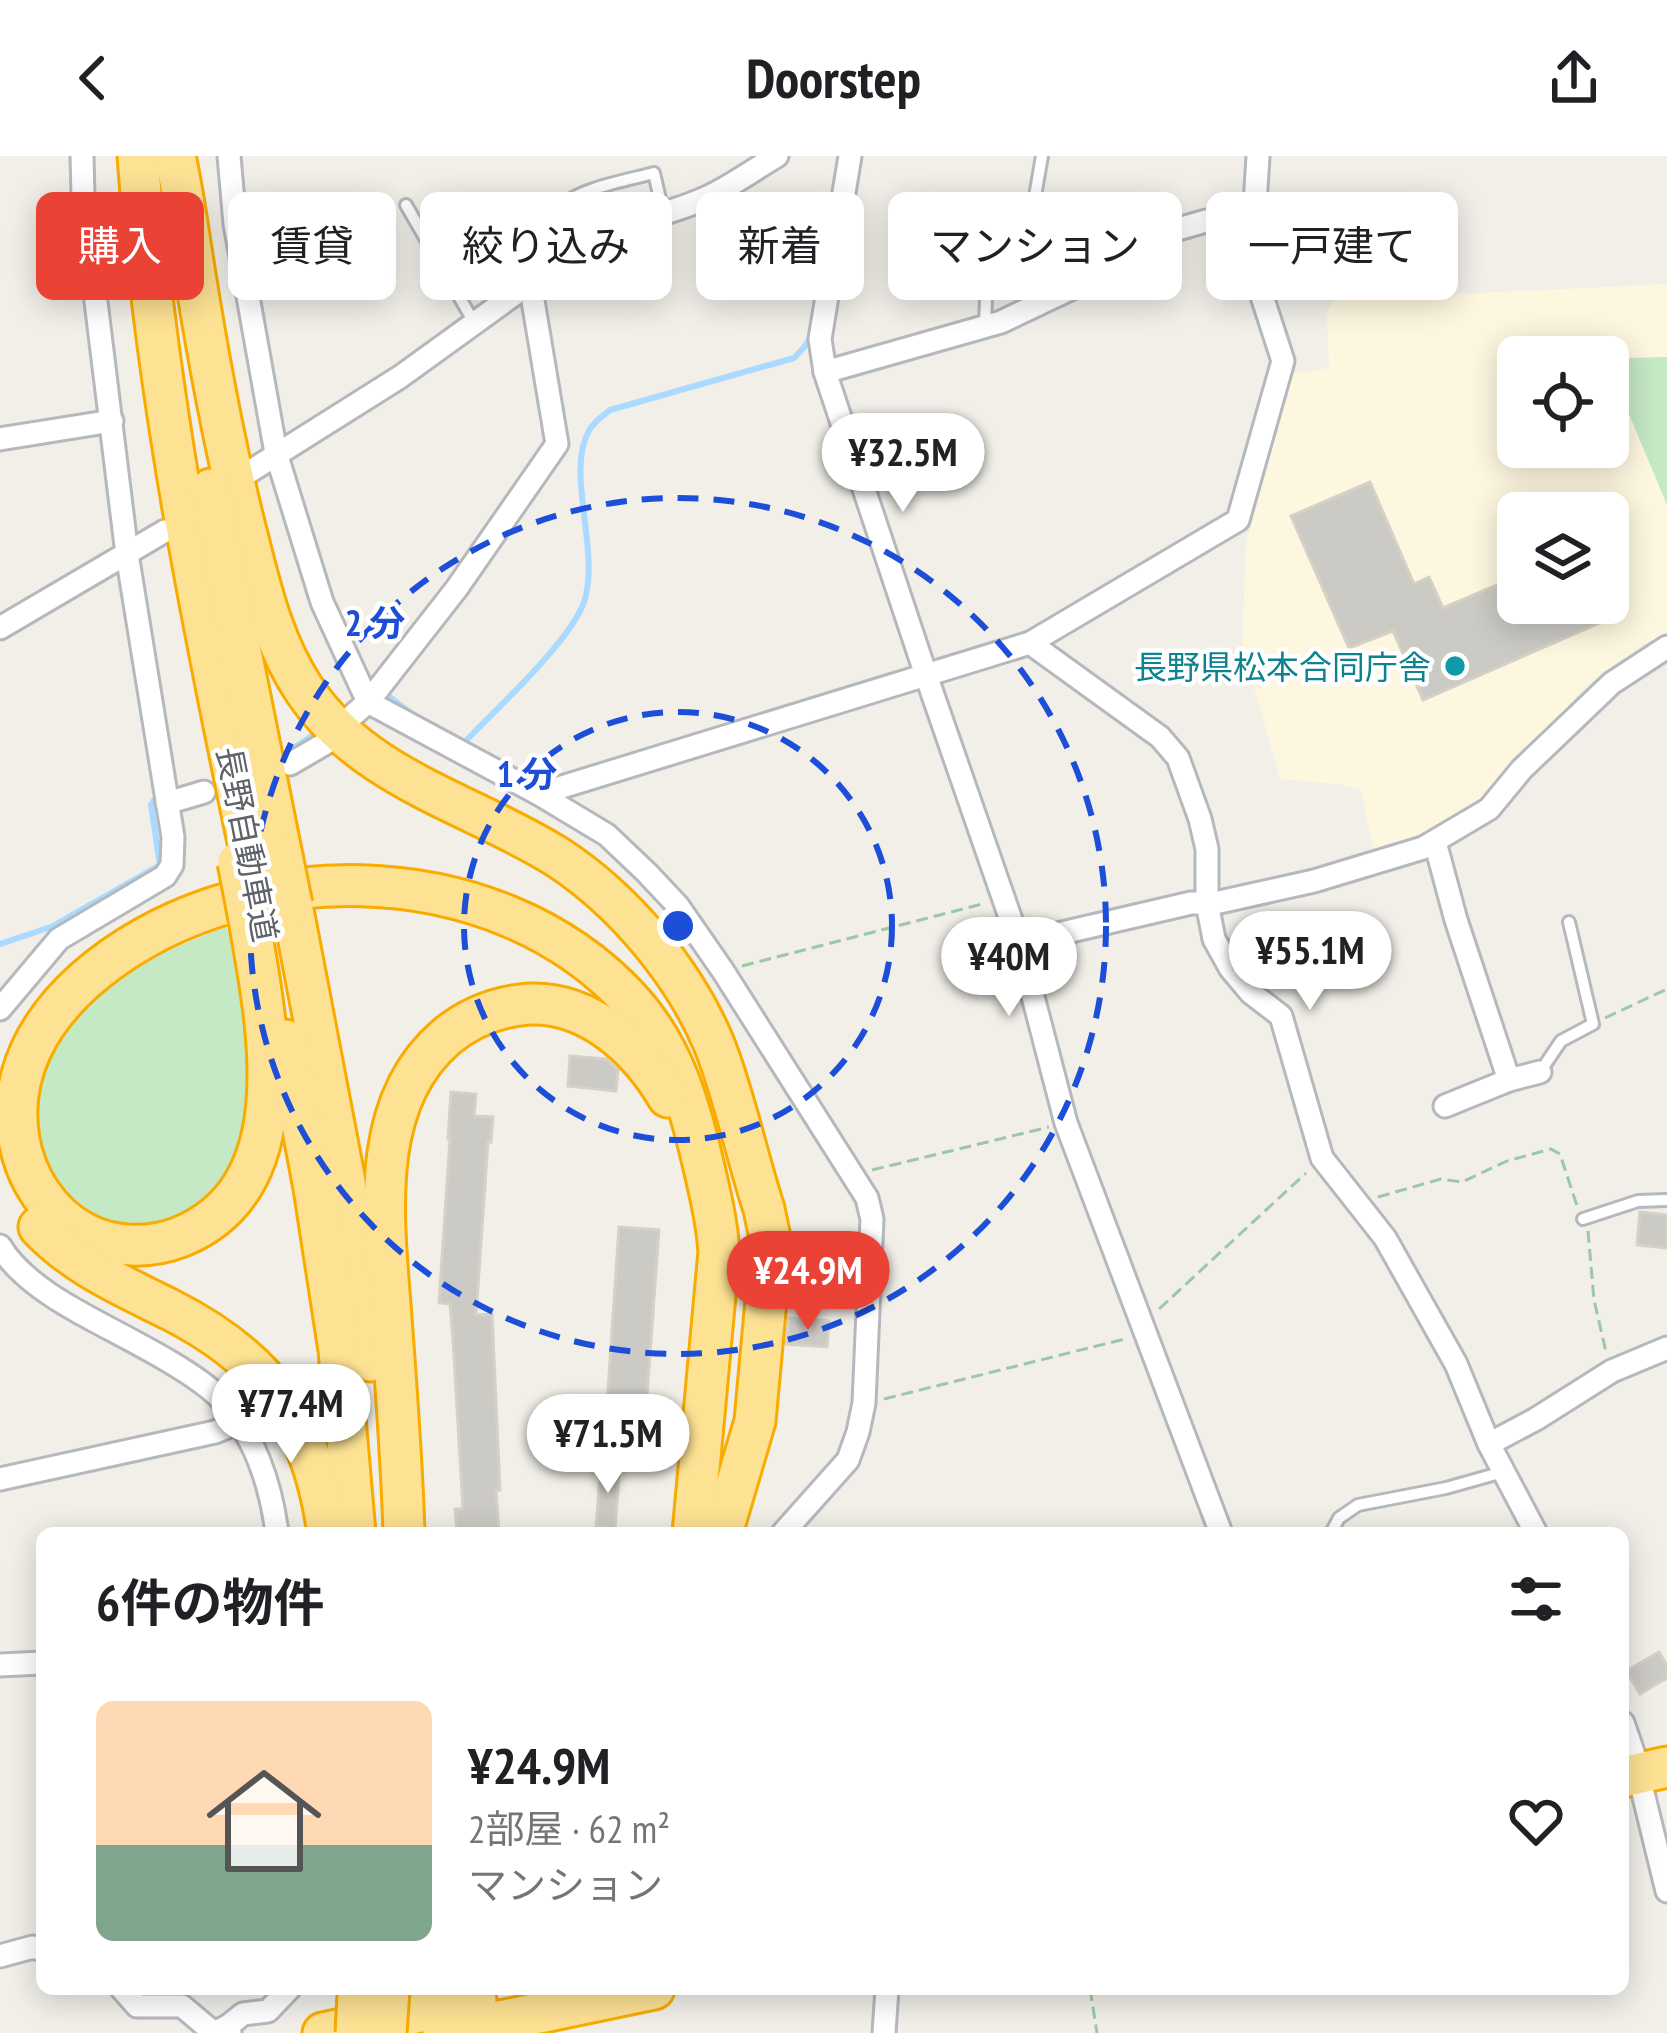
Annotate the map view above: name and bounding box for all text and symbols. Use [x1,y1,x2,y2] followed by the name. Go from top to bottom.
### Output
[746,43,921,113] text: Doorstep
[60,45,126,111] icon: back
[1541,45,1607,111] icon: share
[36,192,204,300] chip: 購入
[228,192,396,300] chip: 賃貸
[420,192,672,300] chip: 絞り込み
[696,192,864,300] chip: 新着
[888,192,1182,300] chip: マンション
[1206,192,1458,300] chip: 一戸建て
[1497,336,1629,624] map controls
[1497,336,1629,468] button: locate
[805,413,1001,515] pin: ¥32.5M
[849,426,957,477] text: ¥32.5M
[1497,492,1629,624] button: layers
[345,599,405,646] text: 2 分
[1134,645,1431,688] place label: 長野県松本合同庁舎
[1442,653,1468,679] marker: 長野県松本合同庁舎
[208,743,288,945] street label: 長野自動車道
[497,750,557,797] text: 1 分
[657,905,699,947] centre of rings
[1212,911,1408,1013] pin: ¥55.1M
[938,917,1080,1019] pin: ¥40M
[1256,924,1364,975] text: ¥55.1M
[968,930,1050,981] text: ¥40M
[710,1231,906,1333] pin: ¥24.9M
[754,1244,862,1295] text: ¥24.9M
[193,1364,389,1466] pin: ¥77.4M
[239,1377,343,1428] text: ¥77.4M
[510,1394,706,1496] pin: ¥71.5M
[554,1407,662,1458] text: ¥71.5M
[1503,1566,1569,1632] icon: filters
[96,1569,324,1635] text: 6件の物件
[468,1732,610,1798] text: ¥24.9M
[192,1749,336,1893] icon: home
[1503,1788,1569,1854] icon: heart
[468,1803,670,1854] text: 2部屋 · 62 m²
[468,1859,663,1910] text: マンション

